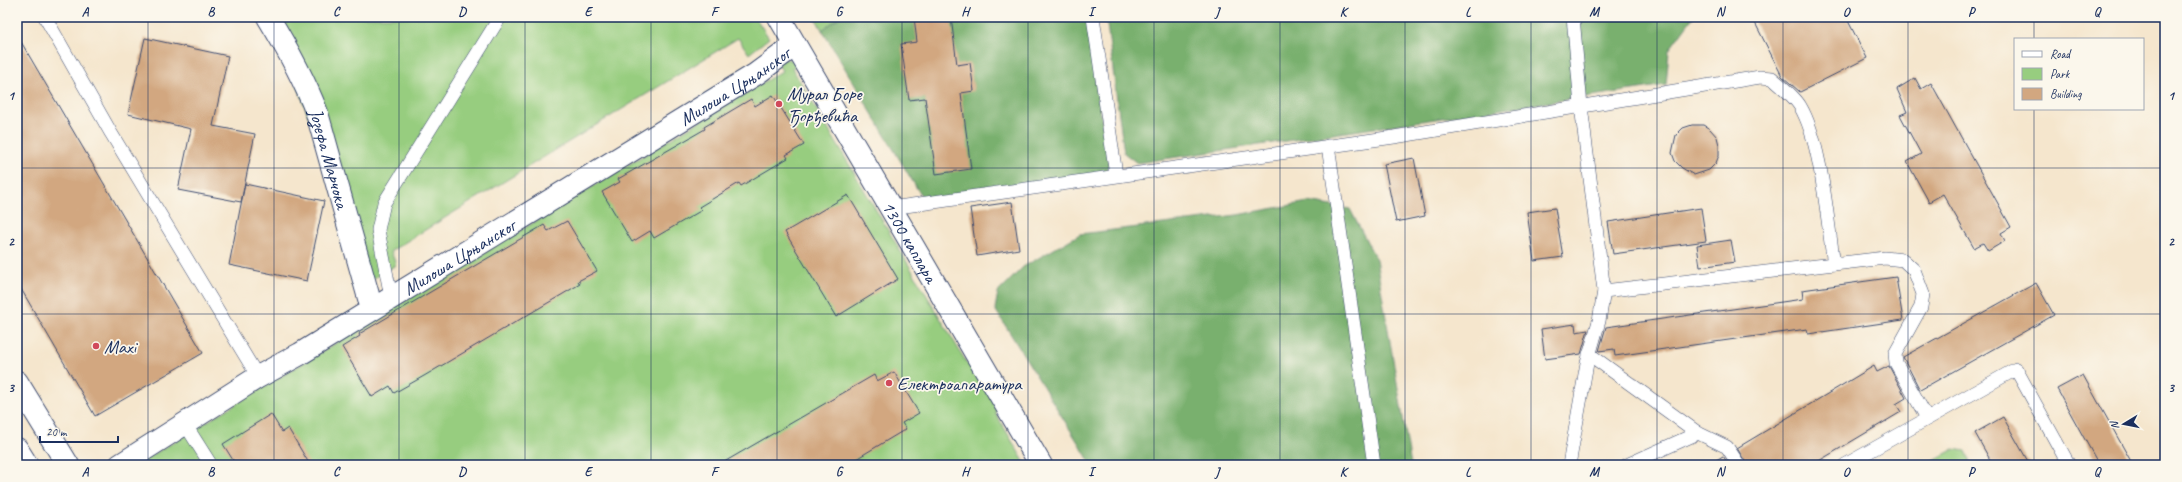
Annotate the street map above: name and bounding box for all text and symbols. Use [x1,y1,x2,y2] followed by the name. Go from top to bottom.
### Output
[82,4,90,20] text: A
[208,4,216,20] text: B
[333,4,341,20] text: C
[458,4,467,20] text: D
[585,4,594,20] text: E
[711,4,720,20] text: F
[836,4,844,20] text: G
[961,4,971,20] text: H
[1088,4,1097,20] text: I
[1214,4,1221,20] text: J
[1340,4,1350,20] text: K
[1465,4,1472,20] text: L
[1589,4,1600,20] text: M
[1716,4,1727,20] text: N
[1843,4,1852,20] text: O
[1968,4,1977,20] text: P
[2094,4,2102,20] text: Q
[2014,38,2144,110] legend
[675,40,797,131] street label: Милоша Црњанског
[2050,46,2072,62] text: Road
[2050,66,2071,82] text: Park
[787,82,863,128] place label: Мурал Боре Ђорђевића
[2050,86,2082,102] text: Building
[8,88,16,104] text: 1
[2168,88,2176,104] text: 1
[774,99,784,109] marker: Мурал Боре Ђорђевића
[303,104,355,213] street label: Јозефа Марчока
[876,197,944,289] street label: 1300 каплара
[399,212,522,301] street label: Милоша Црњанског
[8,234,15,250] text: 2
[2168,234,2175,250] text: 2
[104,335,139,359] place label: Maxi
[91,341,101,351] marker: Maxi
[897,372,1023,396] place label: Електроапаратура
[884,378,894,388] marker: Електроапаратура
[8,380,15,396] text: 3
[2168,380,2175,396] text: 3
[2104,404,2144,444] north arrow
[40,418,118,444] scale bar
[2106,419,2122,430] text: N
[46,424,68,440] text: 20 m
[82,464,90,480] text: A
[208,464,216,480] text: B
[333,464,341,480] text: C
[458,464,467,480] text: D
[585,464,594,480] text: E
[711,464,720,480] text: F
[836,464,844,480] text: G
[961,464,971,480] text: H
[1088,464,1097,480] text: I
[1214,464,1221,480] text: J
[1340,464,1350,480] text: K
[1465,464,1472,480] text: L
[1589,464,1600,480] text: M
[1716,464,1727,480] text: N
[1843,464,1852,480] text: O
[1968,464,1977,480] text: P
[2094,464,2102,480] text: Q

